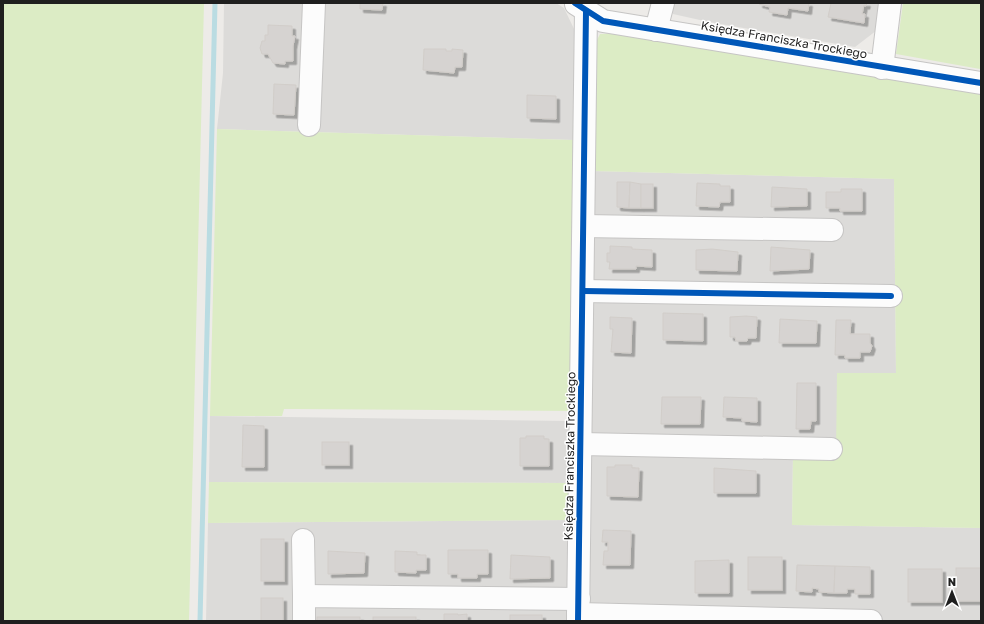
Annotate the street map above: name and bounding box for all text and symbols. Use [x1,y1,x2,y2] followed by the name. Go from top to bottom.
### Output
[700,17,868,62] street label: Księdza Franciszka Trockiego
[561,372,578,540] street label: Księdza Franciszka Trockiego
[932,572,972,612] north arrow
[948,575,956,588] text: N

